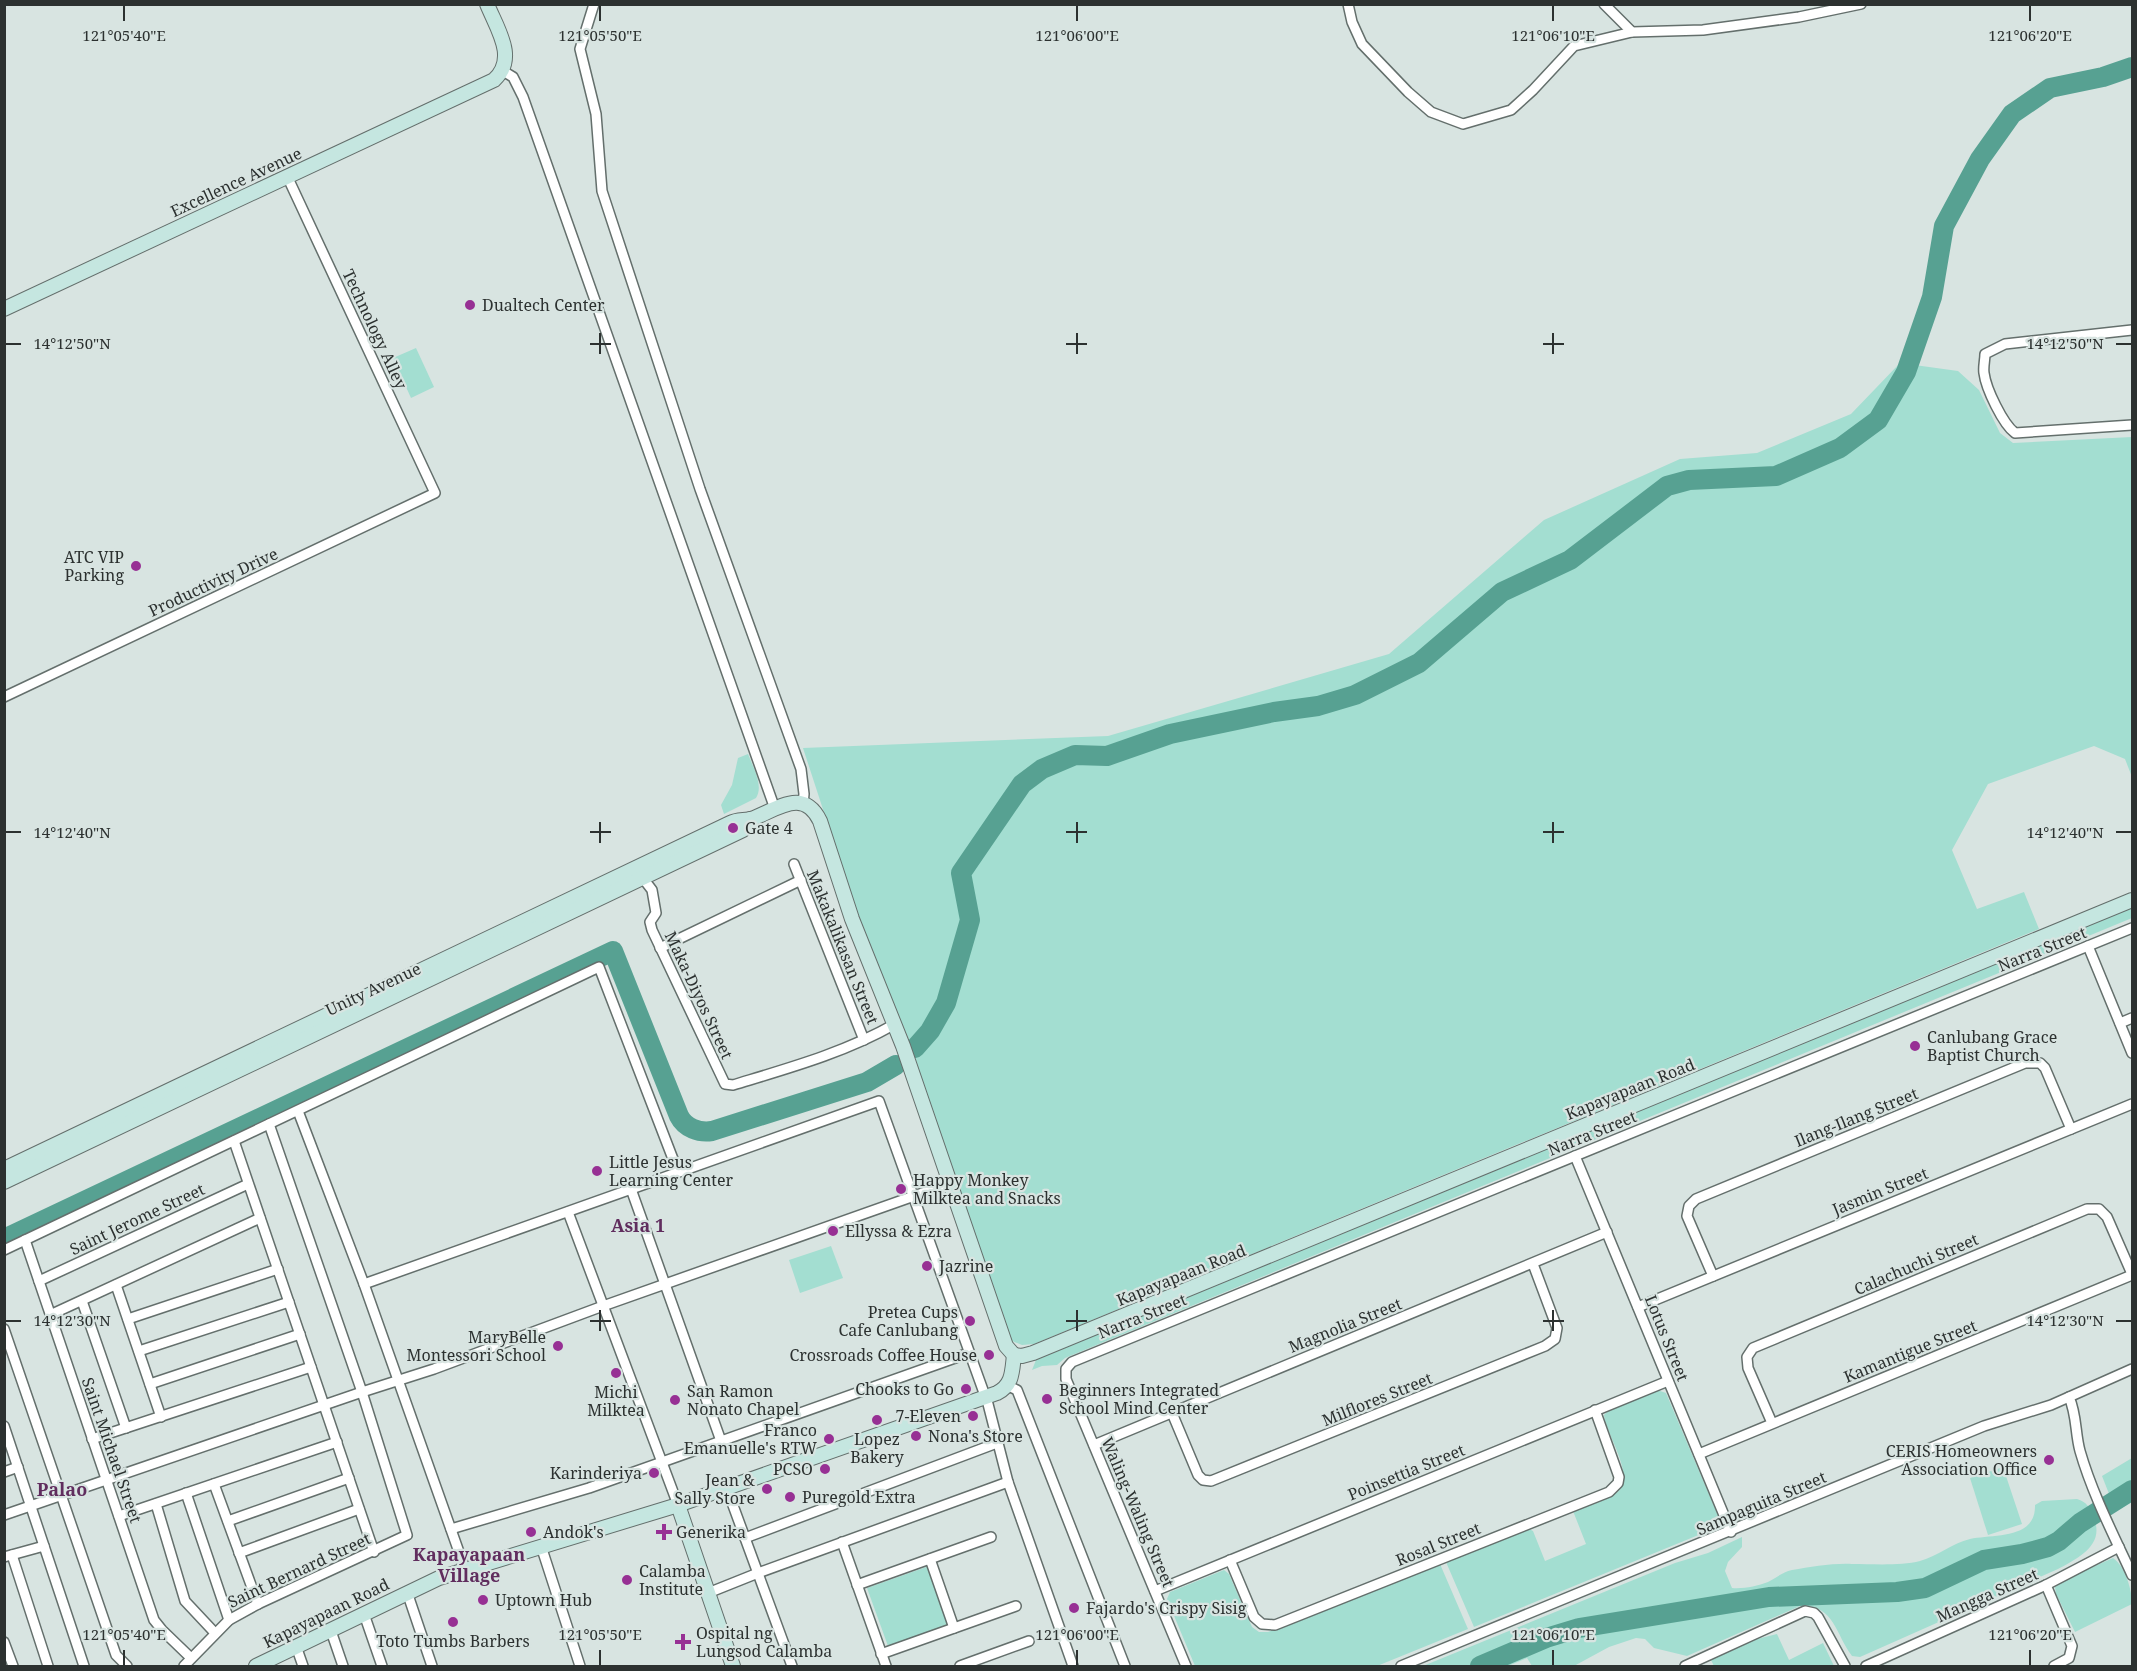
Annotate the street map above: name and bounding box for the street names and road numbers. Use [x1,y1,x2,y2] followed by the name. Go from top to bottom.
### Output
[167,142,305,222] street label: Excellence Avenue
[338,265,413,393] street label: Technology Alley
[145,542,281,622] street label: Productivity Drive
[802,867,884,1028] street label: Makakalikasan Street
[1994,921,2090,977] street label: Narra Street
[660,928,738,1063] street label: Maka-Diyos Street
[322,957,424,1021] street label: Unity Avenue
[1562,1053,1698,1125] street label: Kapayapaan Road
[1791,1082,1921,1152] street label: Ilang-Ilang Street
[1544,1105,1640,1161] street label: Narra Street
[1828,1162,1931,1221] street label: Jasmin Street
[66,1178,208,1260] street label: Saint Jerome Street
[1851,1228,1982,1300] street label: Calachuchi Street
[1113,1239,1249,1311] street label: Kapayapaan Road
[1094,1288,1190,1344] street label: Narra Street
[1285,1292,1405,1358] street label: Magnolia Street
[1640,1292,1694,1385] street label: Lotus Street
[1840,1314,1980,1388] street label: Kamantigue Street
[1319,1367,1436,1431] street label: Milflores Street
[77,1374,147,1526] street label: Saint Michael Street
[1096,1434,1180,1591] street label: Waling-Waling Street
[1344,1438,1468,1505] street label: Poinsettia Street
[1693,1466,1830,1540] street label: Sampaguita Street
[1392,1517,1484,1571] street label: Rosal Street
[224,1527,374,1613] street label: Saint Bernard Street
[1933,1563,2042,1627] street label: Mangga Street
[259,1573,393,1653] street label: Kapayapaan Road

